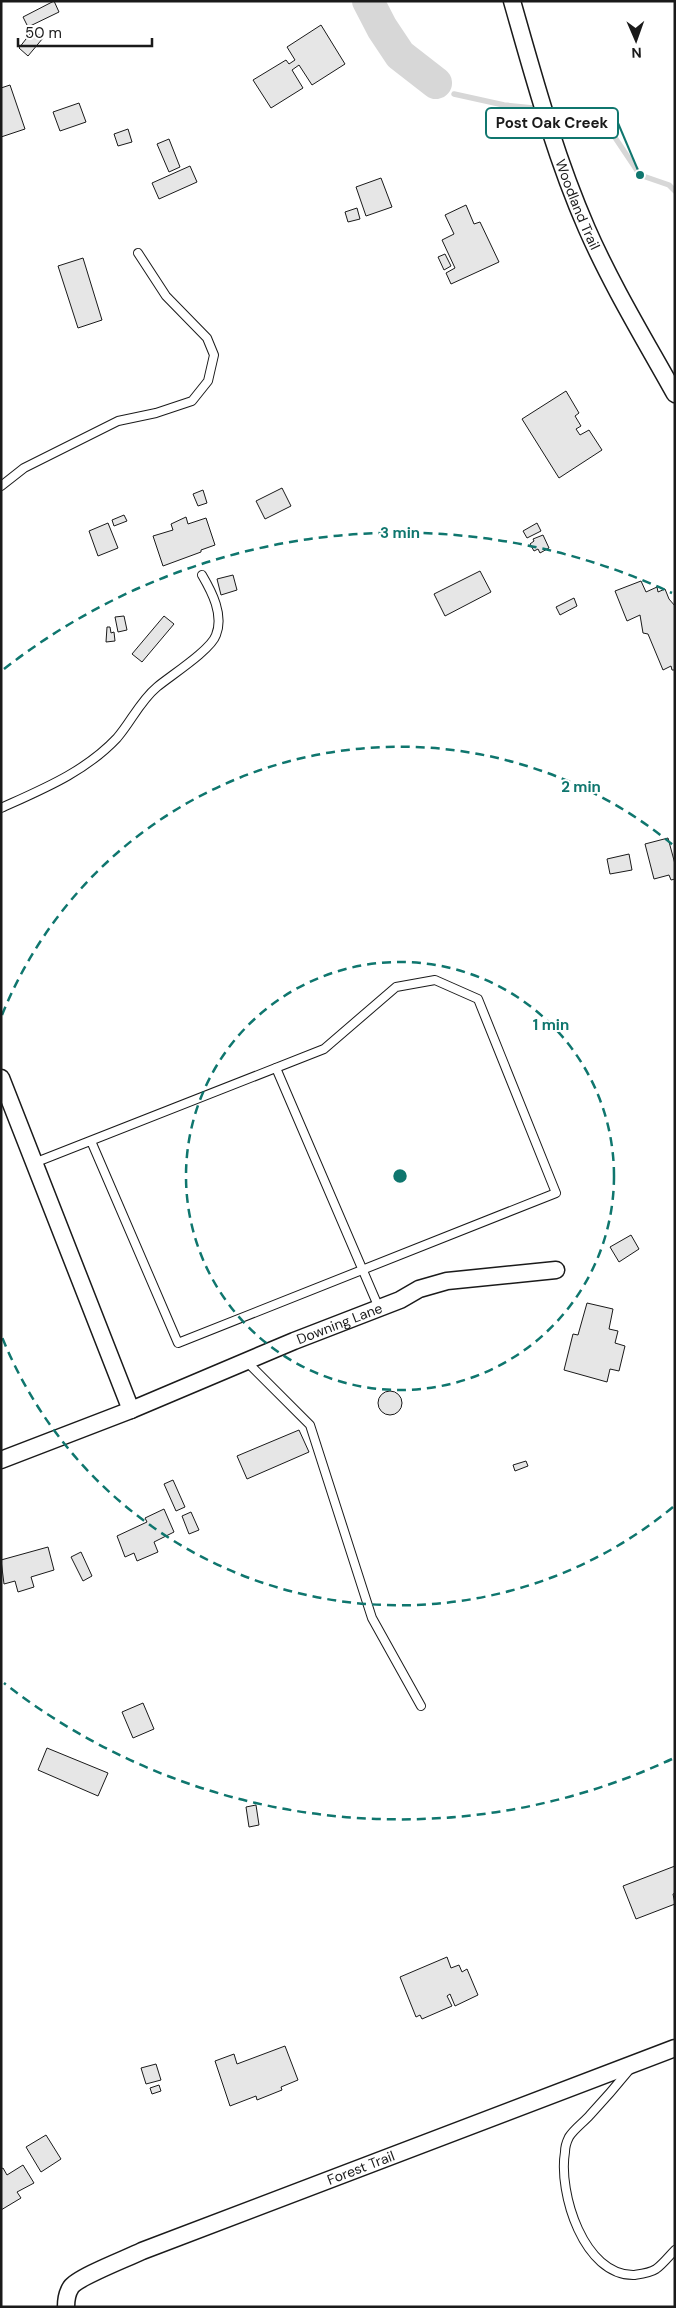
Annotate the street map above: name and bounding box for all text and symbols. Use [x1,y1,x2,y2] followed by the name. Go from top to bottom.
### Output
[18,15,151,47] scale bar
[611,15,661,65] north arrow
[25,23,62,43] text: 50 m
[631,44,642,62] text: N
[486,108,618,138] callout: Post Oak Creek
[496,113,608,133] text: Post Oak Creek
[552,157,604,253] street label: Woodland Trail
[380,523,420,543] text: 3 min
[561,777,601,797] text: 2 min
[533,1015,569,1035] text: 1 min
[391,1167,409,1185] centre of rings
[294,1299,385,1348] street label: Downing Lane
[325,2147,397,2189] street label: Forest Trail

